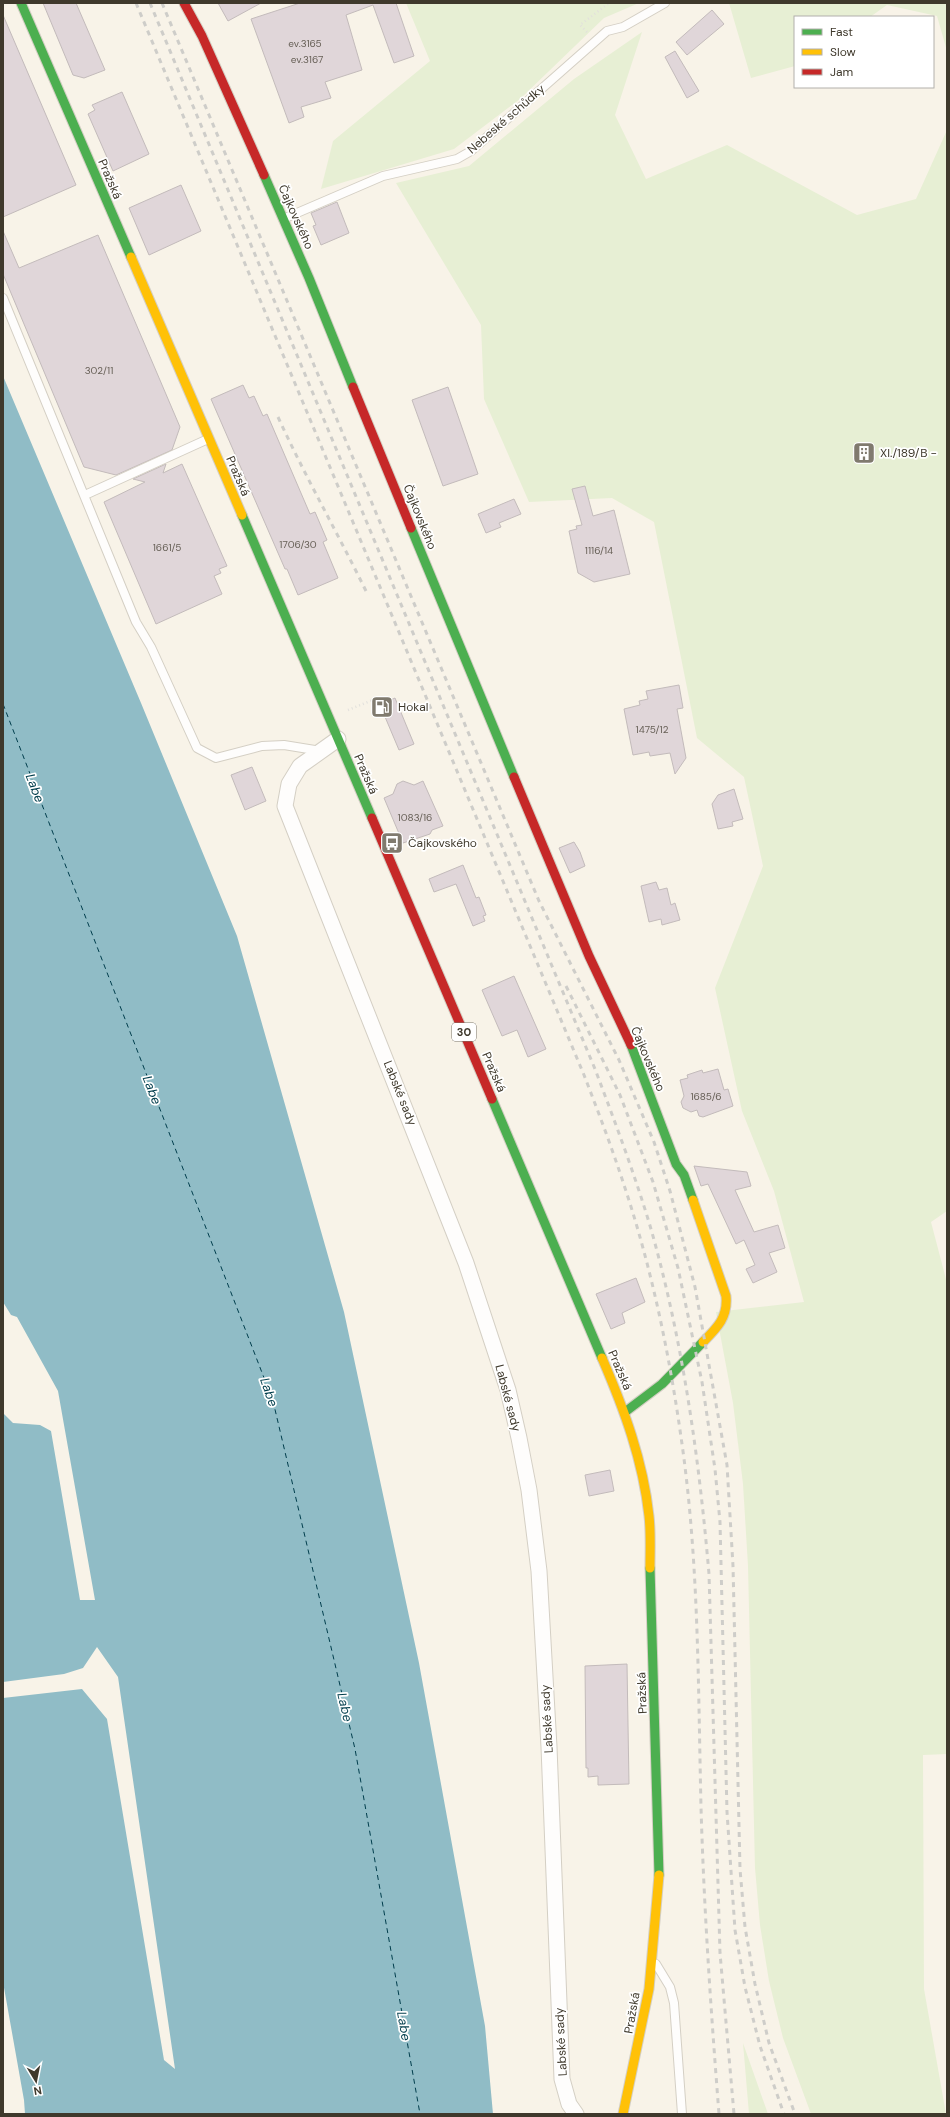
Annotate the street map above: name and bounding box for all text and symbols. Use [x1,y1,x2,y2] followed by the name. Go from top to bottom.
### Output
[794,16,934,88] legend
[830,24,853,40] text: Fast
[288,37,322,50] house number: ev.3165
[830,44,856,60] text: Slow
[291,53,323,66] house number: ev.3167
[830,64,853,80] text: Jam
[464,81,548,157] street label: Nebeské schůdky
[94,157,126,201] street label: Pražská
[275,182,317,252] street label: Čajkovského
[85,364,113,377] house number: 302/11
[851,440,877,466] building icon: XI./189/B -
[880,445,937,461] place label: XI./189/B -
[222,454,254,498] street label: Pražská
[400,482,440,552] street label: Čajkovského
[279,538,317,551] house number: 1706/30
[153,541,181,554] house number: 1661/5
[585,544,613,557] house number: 1116/14
[369,694,395,720] fuel station icon: Hokal
[398,699,429,715] place label: Hokal
[636,723,669,736] house number: 1475/12
[350,752,382,796] street label: Pražská
[22,771,48,805] water label: Labe
[398,811,432,824] house number: 1083/16
[379,830,405,856] bus stop icon: Čajkovského
[408,835,477,851] place label: Čajkovského
[452,1023,476,1041] road number: 30
[627,1024,669,1094] street label: Čajkovského
[478,1050,510,1094] street label: Pražská
[380,1058,420,1128] street label: Labské sady
[139,1073,165,1107] water label: Labe
[690,1090,722,1103] house number: 1685/6
[604,1348,636,1392] street label: Pražská
[491,1363,525,1434] street label: Labské sady
[256,1375,282,1409] water label: Labe
[633,1672,651,1714] street label: Pražská
[537,1684,557,1754] street label: Labské sady
[333,1691,357,1723] water label: Labe
[620,1991,644,2035] street label: Pražská
[551,2007,571,2077] street label: Labské sady
[393,2010,415,2042] water label: Labe
[16,2061,56,2101] north arrow
[33,2083,43,2098] text: N

